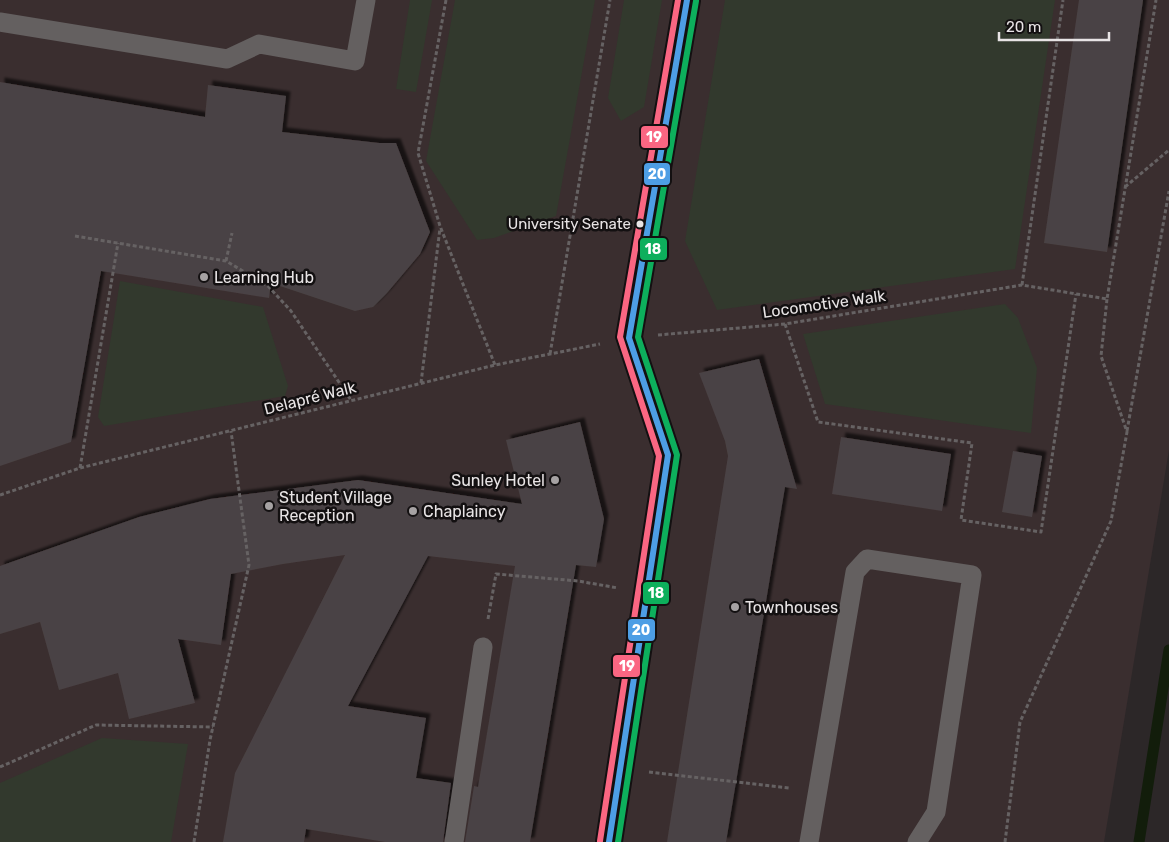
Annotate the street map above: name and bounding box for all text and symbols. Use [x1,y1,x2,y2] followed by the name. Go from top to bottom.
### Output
[999,10,1109,42] scale bar
[1006,18,1041,36] text: 20 m
[640,125,669,149] line badge: 19
[646,129,662,146] text: 19
[643,162,671,186] line badge: 20
[648,166,666,183] text: 20
[508,215,631,233] place label: University Senate
[635,219,645,229] marker: University Senate
[639,237,668,261] line badge: 18
[645,241,661,258] text: 18
[214,268,314,287] place label: Learning Hub
[198,271,210,283] marker: Learning Hub
[761,286,888,322] street label: Locomotive Walk
[262,377,359,419] street label: Delapré Walk
[451,471,545,490] place label: Sunley Hotel
[549,474,561,486] marker: Sunley Hotel
[279,488,392,525] place label: Student Village Reception
[263,500,275,512] marker: Student Village Reception
[423,502,506,521] place label: Chaplaincy
[407,505,419,517] marker: Chaplaincy
[642,581,670,605] line badge: 18
[648,585,664,602] text: 18
[745,598,838,617] place label: Townhouses
[729,601,741,613] marker: Townhouses
[627,618,656,642] line badge: 20
[632,622,650,639] text: 20
[612,654,641,678] line badge: 19
[619,658,635,675] text: 19

